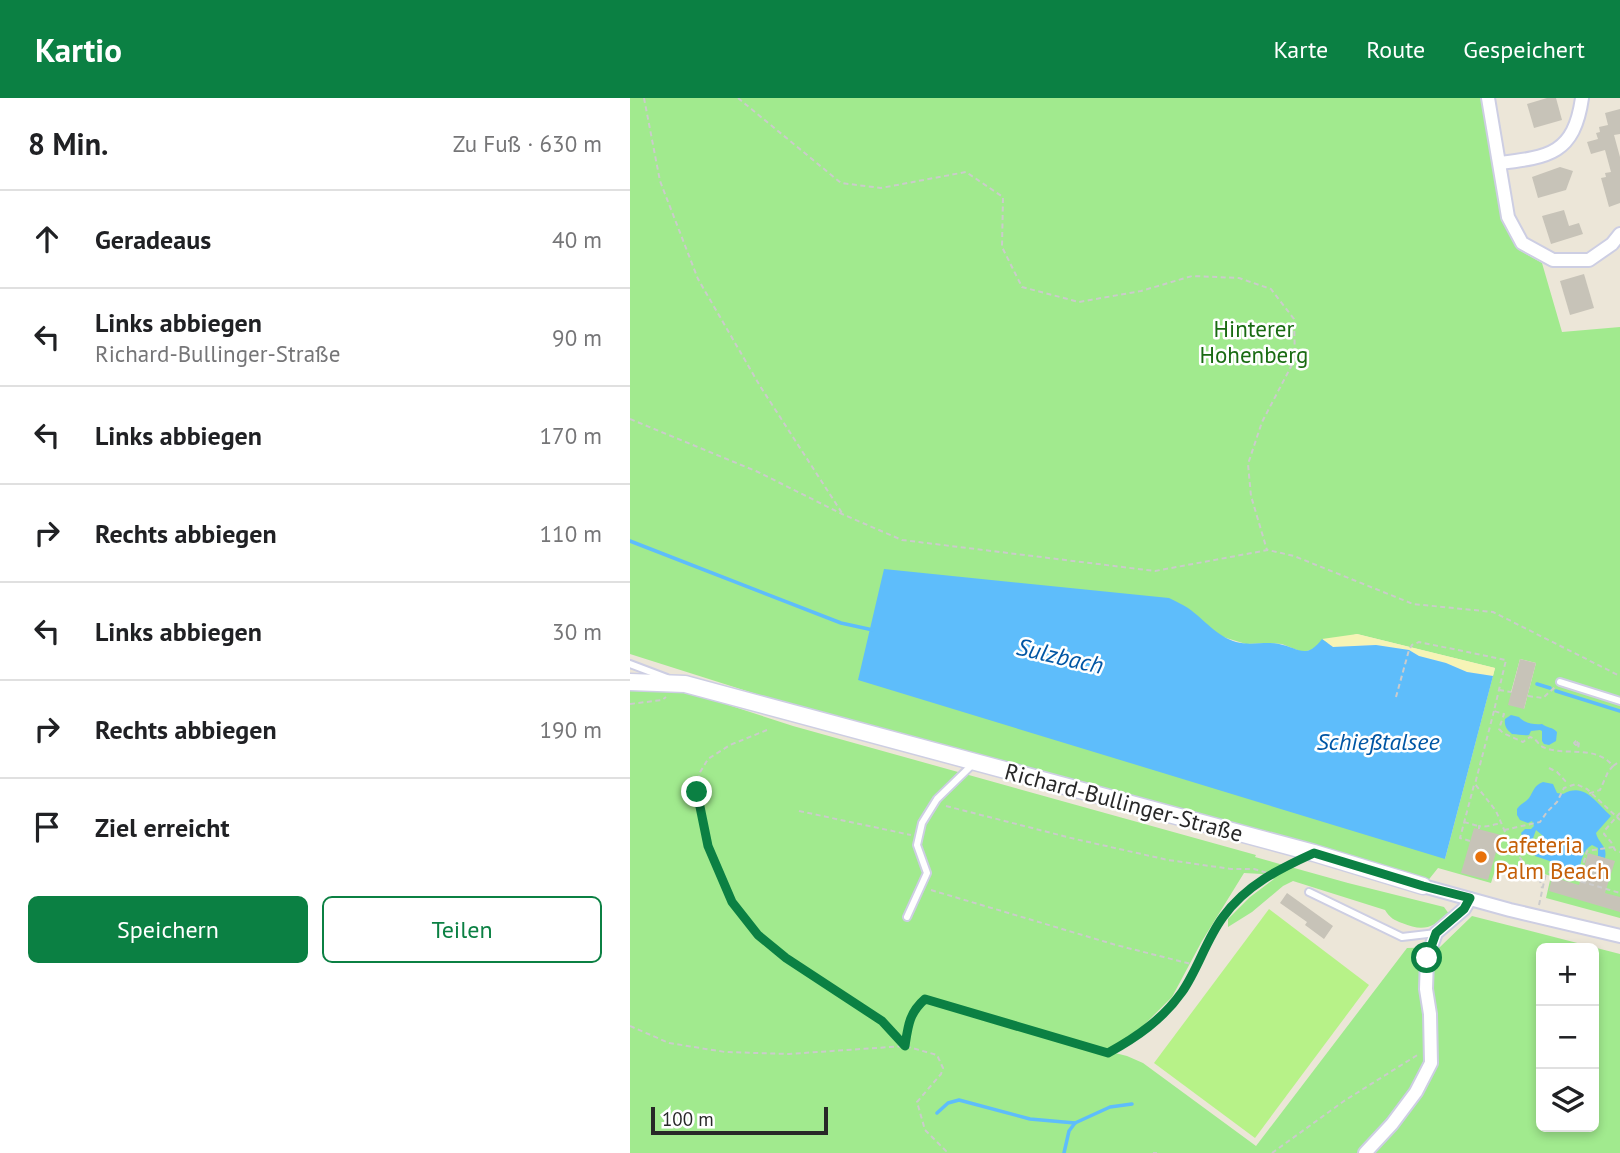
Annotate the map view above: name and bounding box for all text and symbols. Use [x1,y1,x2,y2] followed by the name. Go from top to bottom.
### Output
[35,28,122,71] text: Kartio
[1273,34,1328,65] text: Karte
[1366,34,1425,65] text: Route
[1463,34,1585,65] text: Gespeichert
[28,124,108,163] text: 8 Min.
[453,129,602,158] text: Zu Fuß · 630 m
[28,220,66,258] icon: ahead
[95,223,211,256] text: Geradeaus
[552,225,602,254] text: 40 m
[95,306,262,339] text: Links abbiegen
[1200,314,1308,369] park label: Hinterer Hohenberg
[28,318,66,356] icon: left
[552,323,602,352] text: 90 m
[95,339,340,368] text: Richard-Bullinger-Straße
[28,416,66,454] icon: left
[95,419,262,452] text: Links abbiegen
[540,421,602,450] text: 170 m
[28,514,66,552] icon: right
[95,517,277,550] text: Rechts abbiegen
[540,519,602,548] text: 110 m
[28,612,66,650] icon: left
[95,615,262,648] text: Links abbiegen
[552,617,602,646] text: 30 m
[1014,631,1106,681] water label: Sulzbach
[28,710,66,748] icon: right
[95,713,277,746] text: Rechts abbiegen
[540,715,602,744] text: 190 m
[1316,726,1440,757] water label: Schießtalsee
[1002,756,1246,848] street label: Richard-Bullinger-Straße
[681,776,712,807] route end
[28,808,66,846] icon: arrive
[95,811,230,844] text: Ziel erreicht
[1495,830,1609,885] place label: Cafeteria Palm Beach
[1473,849,1489,865] marker: Cafeteria Palm Beach
[28,896,308,963] button: Speichern
[322,896,602,963] button: Teilen
[1411,942,1442,973] route start
[1536,943,1599,1132] map controls
[1536,943,1599,1006] button: +
[1536,1006,1599,1069] button: −
[1536,1069,1599,1132] button: layers
[651,1104,828,1136] scale bar
[662,1107,714,1131] text: 100 m

